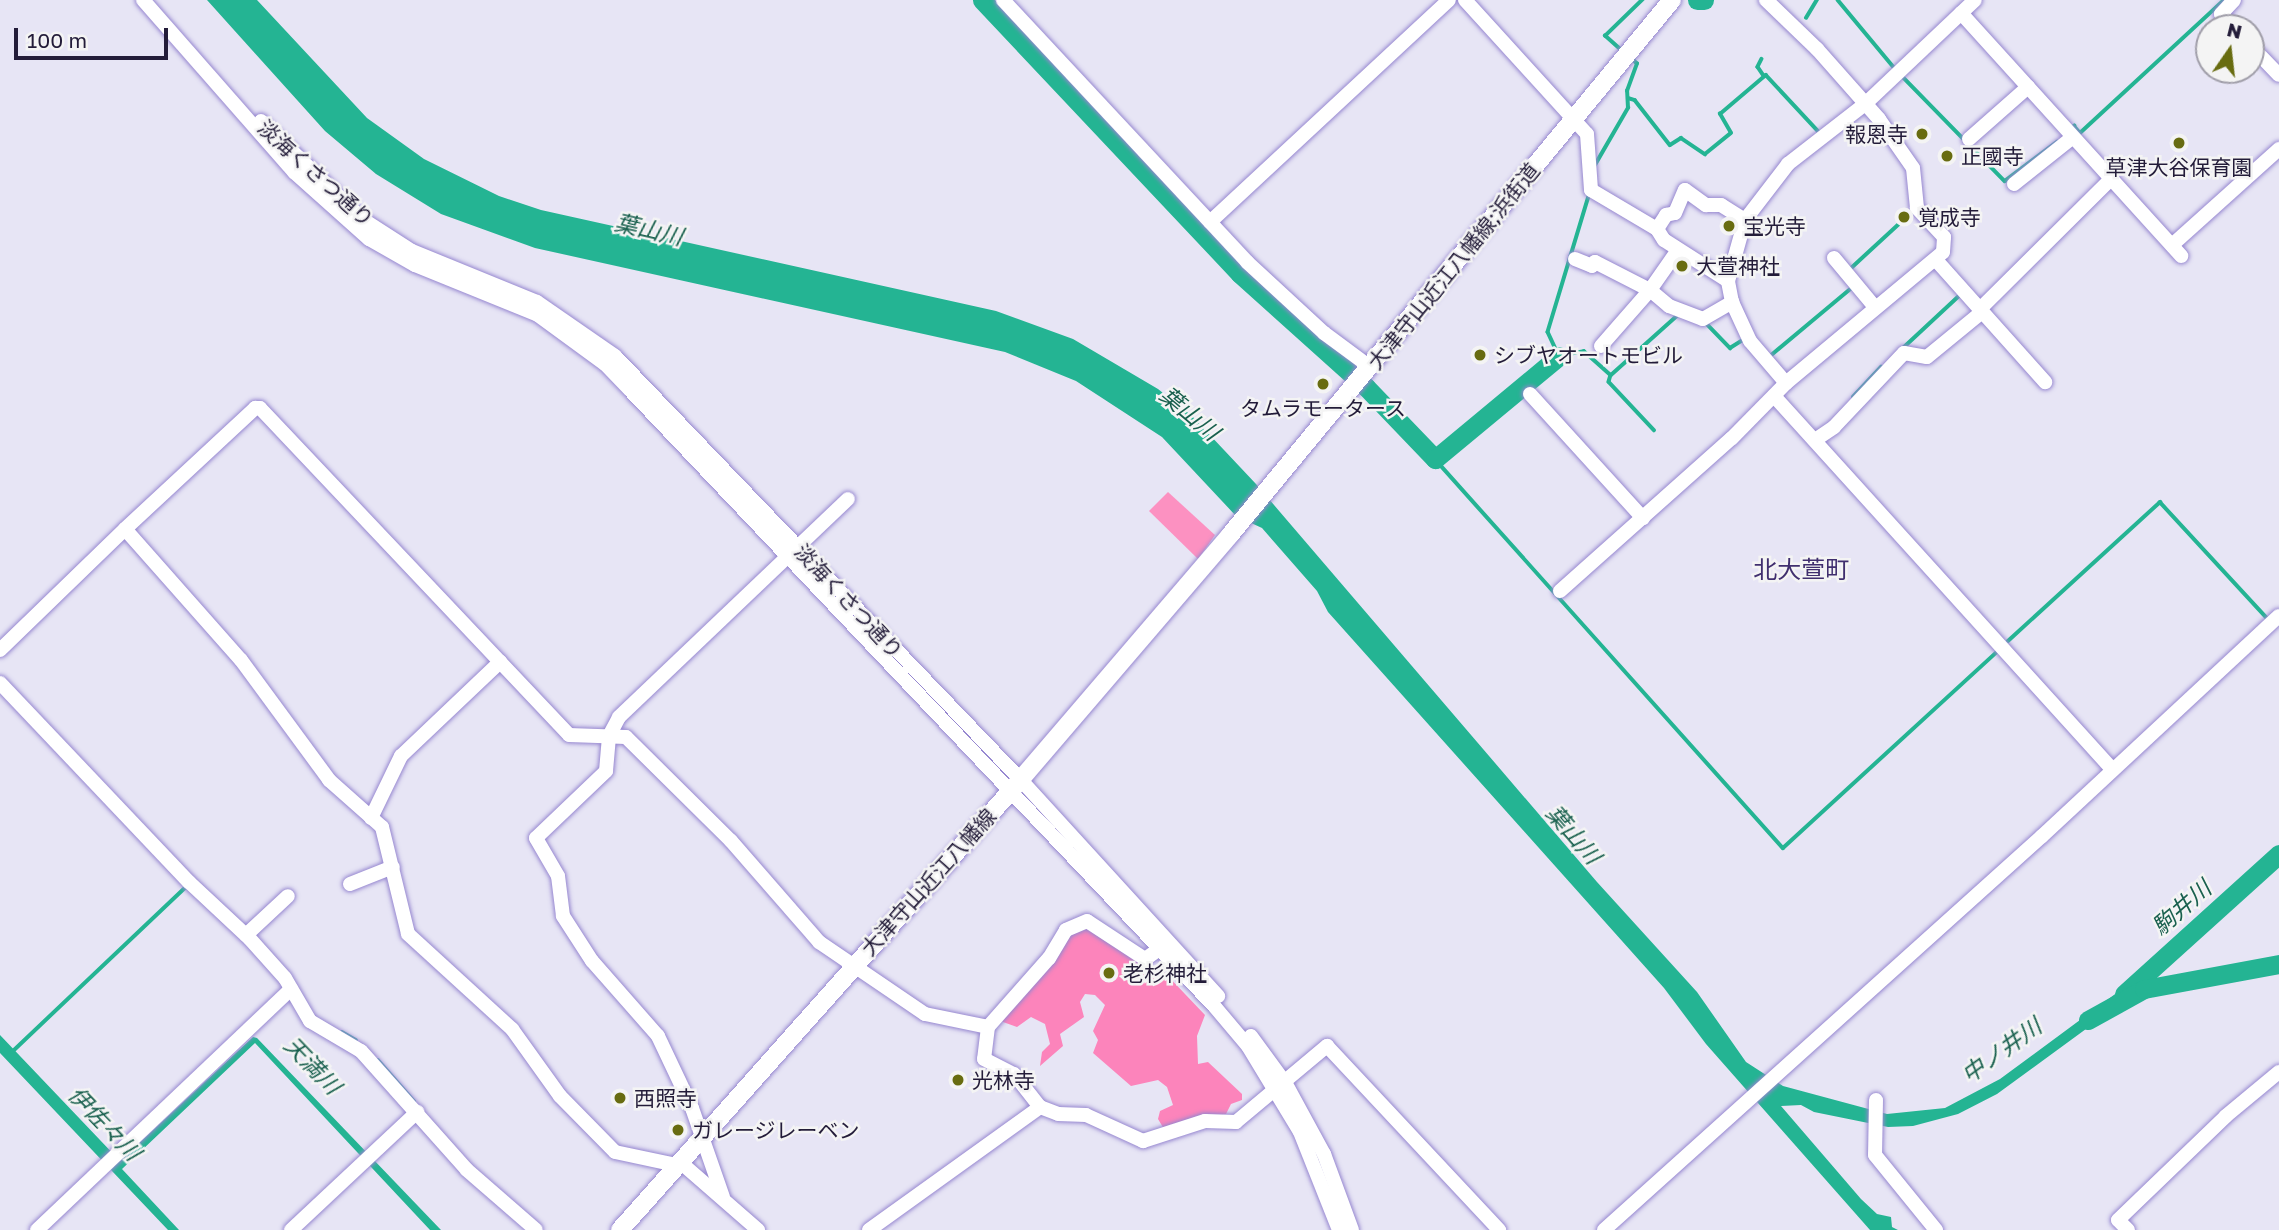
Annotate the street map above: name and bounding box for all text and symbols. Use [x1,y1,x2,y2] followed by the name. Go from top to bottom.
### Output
[18,14,172,58] scale bar
[2195,14,2265,84] north arrow
[2225,17,2245,43] text: N
[27,27,87,53] text: 100 m
[253,114,379,232] street label: 淡海くさつ通り
[1845,121,1908,147] place label: 報恩寺
[1914,126,1930,142] marker: 報恩寺
[2171,135,2187,151] marker: 草津大谷保育園
[1961,143,2024,169] place label: 正國寺
[1939,148,1955,164] marker: 正國寺
[2106,154,2252,180] place label: 草津大谷保育園
[1362,158,1544,374] street label: 大津守山近江八幡線;浜街道
[1918,204,1981,230] place label: 覚成寺
[612,208,686,250] water label: 葉山川
[1896,209,1912,225] marker: 覚成寺
[1743,213,1806,239] place label: 宝光寺
[1721,218,1737,234] marker: 宝光寺
[1696,253,1780,279] place label: 大萱神社
[1674,258,1690,274] marker: 大萱神社
[1494,342,1683,368] place label: シブヤオートモビル
[1472,347,1488,363] marker: シブヤオートモビル
[1315,376,1331,392] marker: タムラモータース
[1155,380,1225,446] water label: 葉山川
[1239,395,1407,421] place label: タムラモータース
[790,539,908,663] street label: 淡海くさつ通り
[1753,555,1849,583] district label: 北大萱町
[1541,799,1607,869] water label: 葉山川
[855,803,1001,961] street label: 大津守山近江八幡線
[2146,874,2216,940] water label: 駒井川
[1123,960,1207,986] place label: 老杉神社
[1101,965,1117,981] marker: 老杉神社
[1956,1012,2046,1088] water label: 中ノ井川
[279,1031,347,1099] water label: 天満川
[972,1067,1035,1093] place label: 光林寺
[950,1072,966,1088] marker: 光林寺
[63,1080,147,1166] water label: 伊佐々川
[634,1085,697,1111] place label: 西照寺
[612,1090,628,1106] marker: 西照寺
[692,1117,860,1143] place label: ガレージレーベン
[670,1122,686,1138] marker: ガレージレーベン

